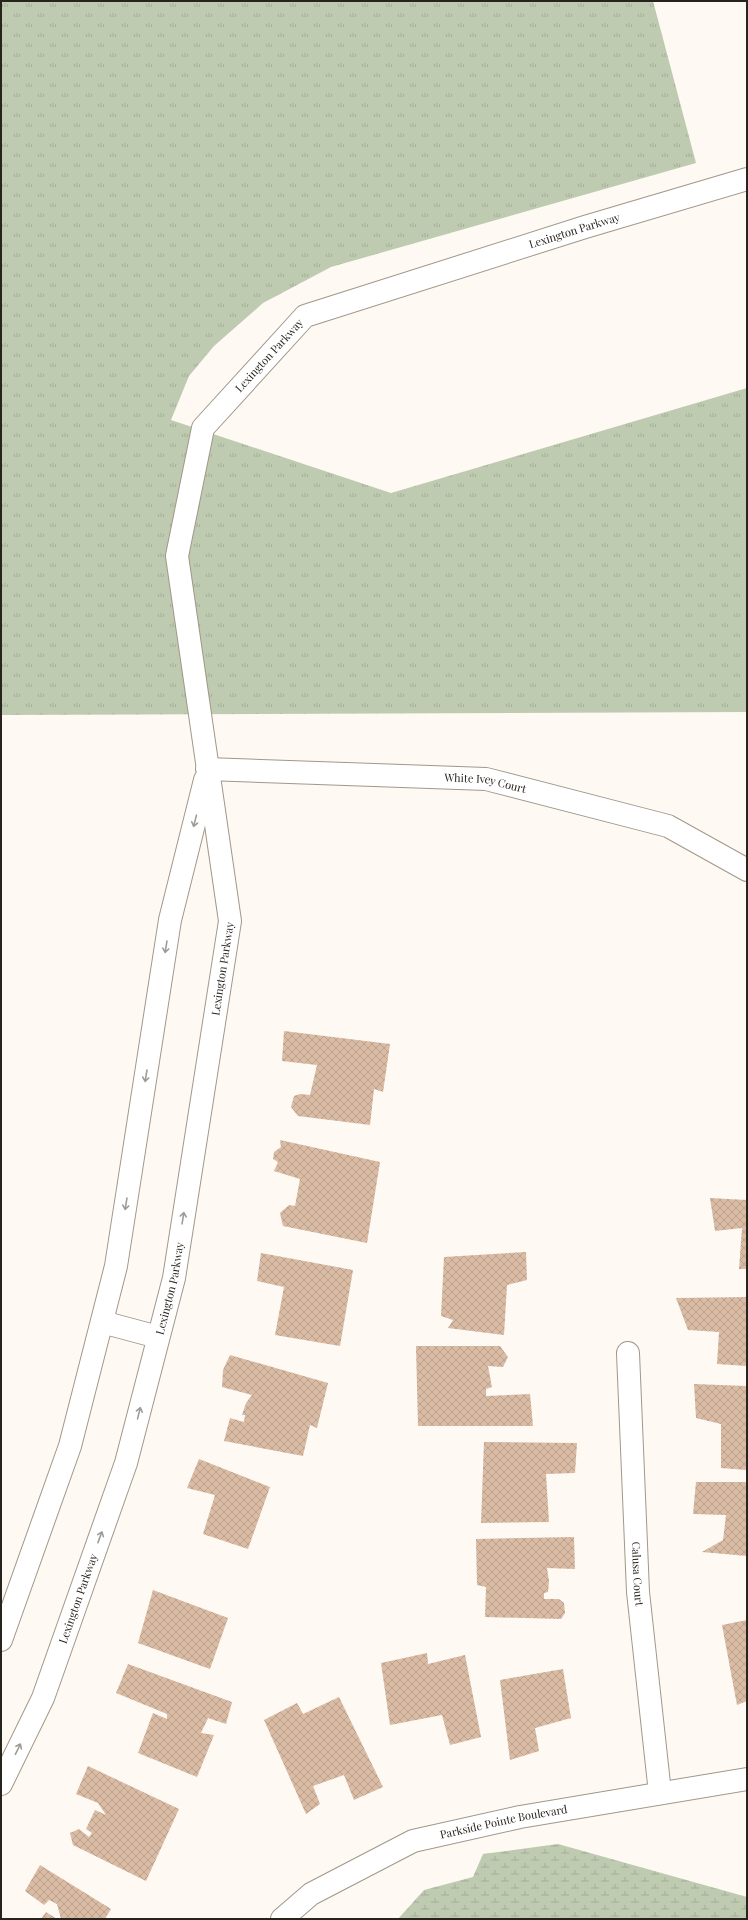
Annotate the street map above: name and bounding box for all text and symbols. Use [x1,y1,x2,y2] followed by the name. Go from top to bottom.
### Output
[527,209,622,251] street label: Lexington Parkway
[231,315,306,395] street label: Lexington Parkway
[443,769,528,796] street label: White Ivey Court
[190,814,198,827] one-way arrow
[207,921,237,1017] street label: Lexington Parkway
[162,941,170,954] one-way arrow
[142,1069,150,1082] one-way arrow
[122,1197,130,1210] one-way arrow
[179,1212,187,1225] one-way arrow
[152,1241,187,1336] street label: Lexington Parkway
[136,1407,143,1420] one-way arrow
[97,1531,104,1544] one-way arrow
[629,1541,647,1607] street label: Calusa Court
[55,1551,101,1646] street label: Lexington Parkway
[15,1744,22,1756] one-way arrow
[438,1801,569,1842] street label: Parkside Pointe Boulevard

